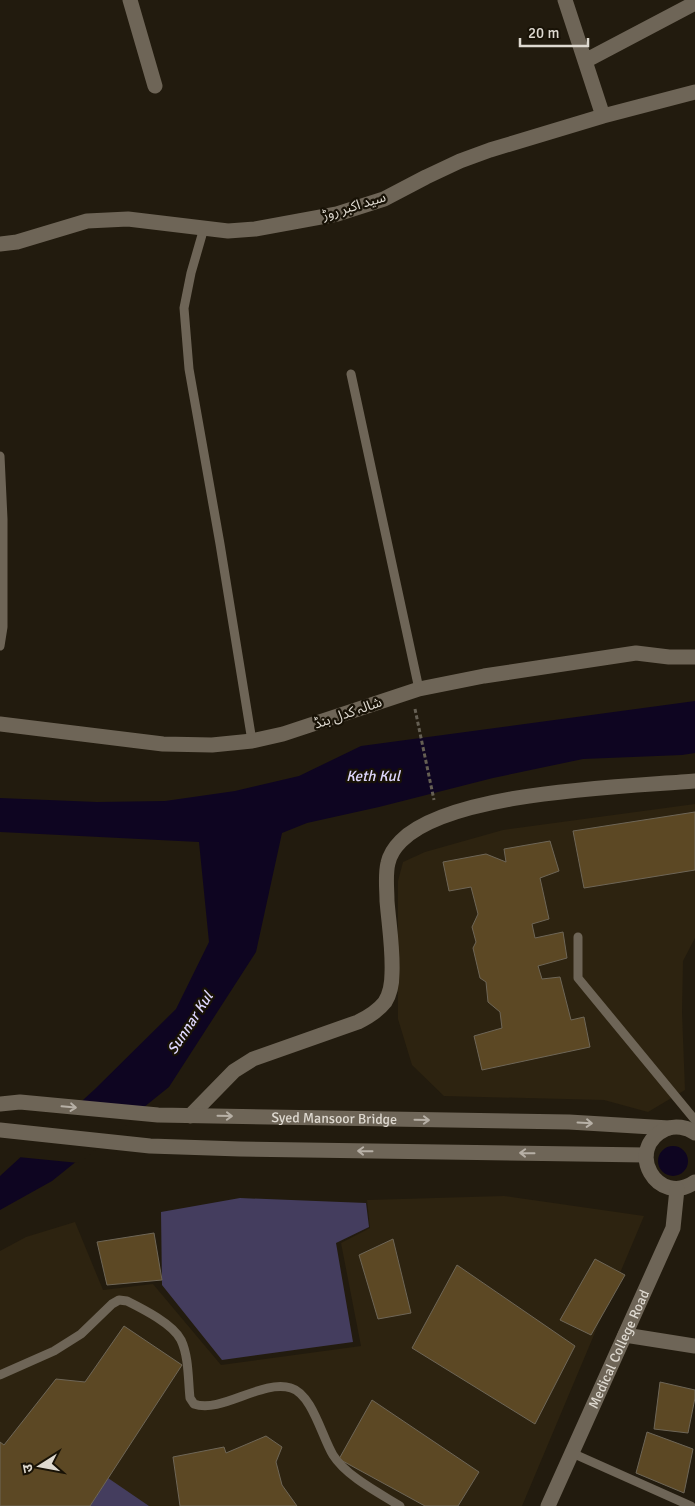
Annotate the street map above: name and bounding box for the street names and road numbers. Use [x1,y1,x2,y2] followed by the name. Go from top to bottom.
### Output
[319,188,388,224] street label: سید اکبر روڑ
[312,693,384,733] street label: شالہ کدل بنڈ
[271,1108,397,1128] street label: Syed Mansoor Bridge
[584,1287,653,1411] street label: Medical College Road

